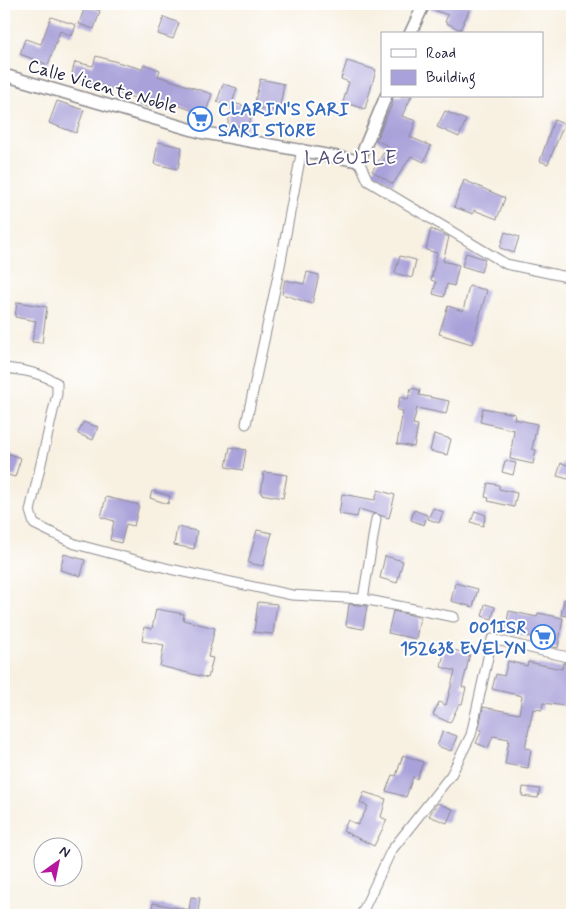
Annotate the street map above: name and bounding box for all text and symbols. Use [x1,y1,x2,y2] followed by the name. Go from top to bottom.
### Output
[381,32,544,98] legend
[426,44,456,64] text: Road
[25,54,181,120] street label: Calle Vicente Noble
[426,68,476,89] text: Building
[218,98,350,143] place label: CLARIN'S SARI SARI STORE
[187,106,213,132] supermarket icon: CLARIN'S SARI SARI STORE
[304,145,398,172] district label: LAGUILE
[400,616,526,661] place label: 001ISR 152638 EVELYN
[530,624,556,650] supermarket icon: 001ISR 152638 EVELYN
[32,836,82,886] north arrow
[56,842,73,862] text: N

